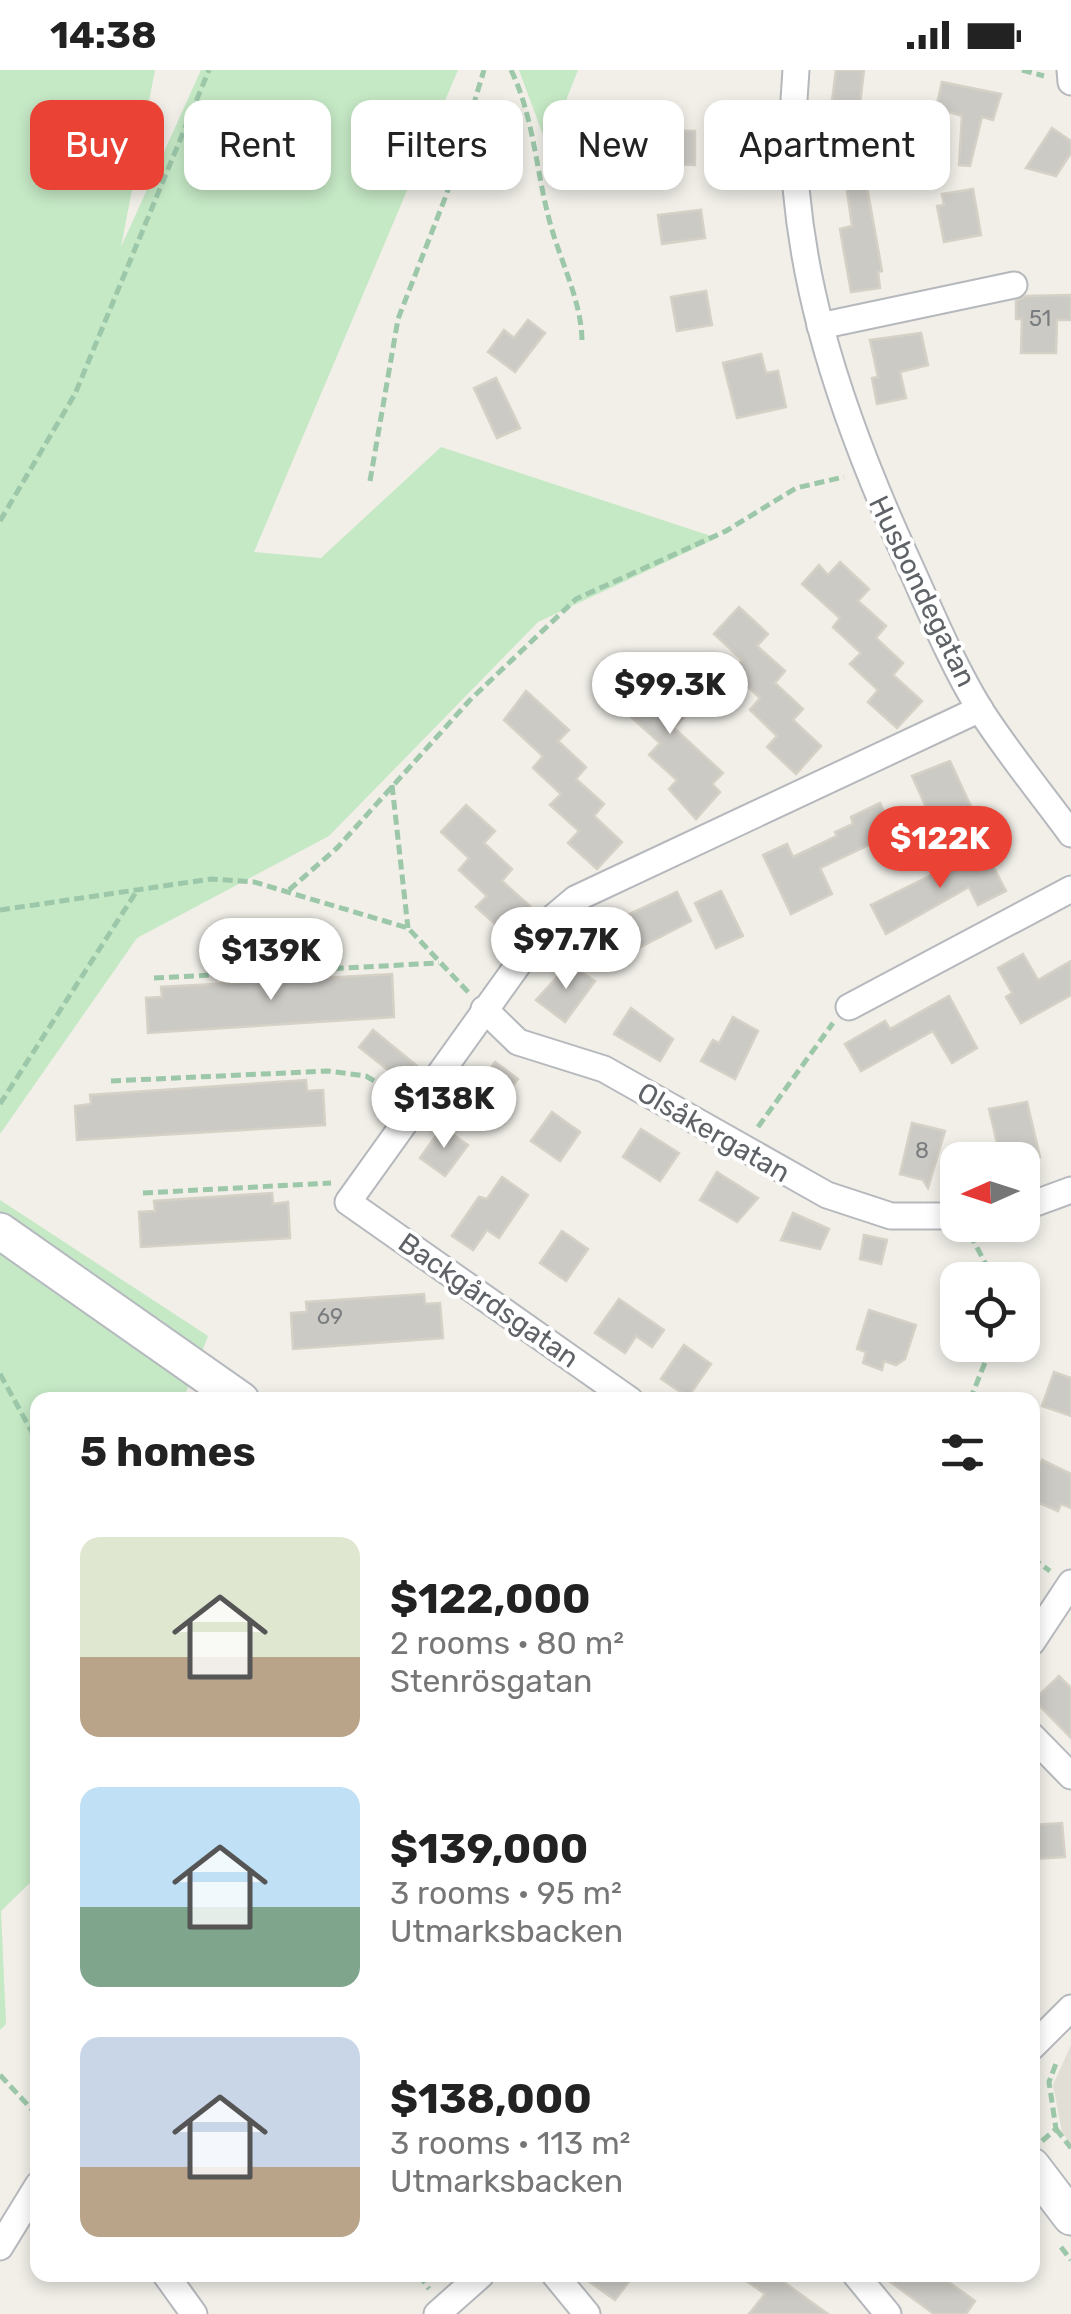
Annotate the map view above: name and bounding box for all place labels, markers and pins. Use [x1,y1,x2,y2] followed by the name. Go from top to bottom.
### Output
[589,652,751,737] pin: $99.3K
[870,806,1010,891] pin: $122K
[485,907,647,992] pin: $97.7K
[201,918,341,1003] pin: $139K
[374,1066,514,1151] pin: $138K

